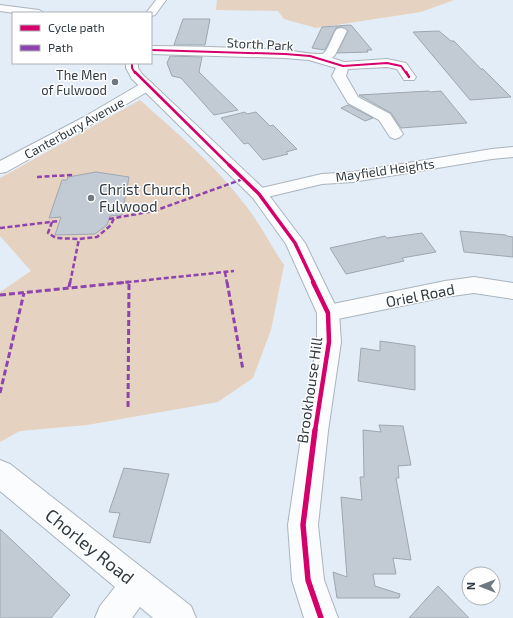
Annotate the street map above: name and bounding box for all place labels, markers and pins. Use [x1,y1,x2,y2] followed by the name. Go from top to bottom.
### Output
[41,67,107,98] place label: The Men of Fulwood
[110,77,120,87] marker: The Men of Fulwood
[99,180,190,215] place label: Christ Church Fulwood
[86,193,96,203] marker: Christ Church Fulwood

